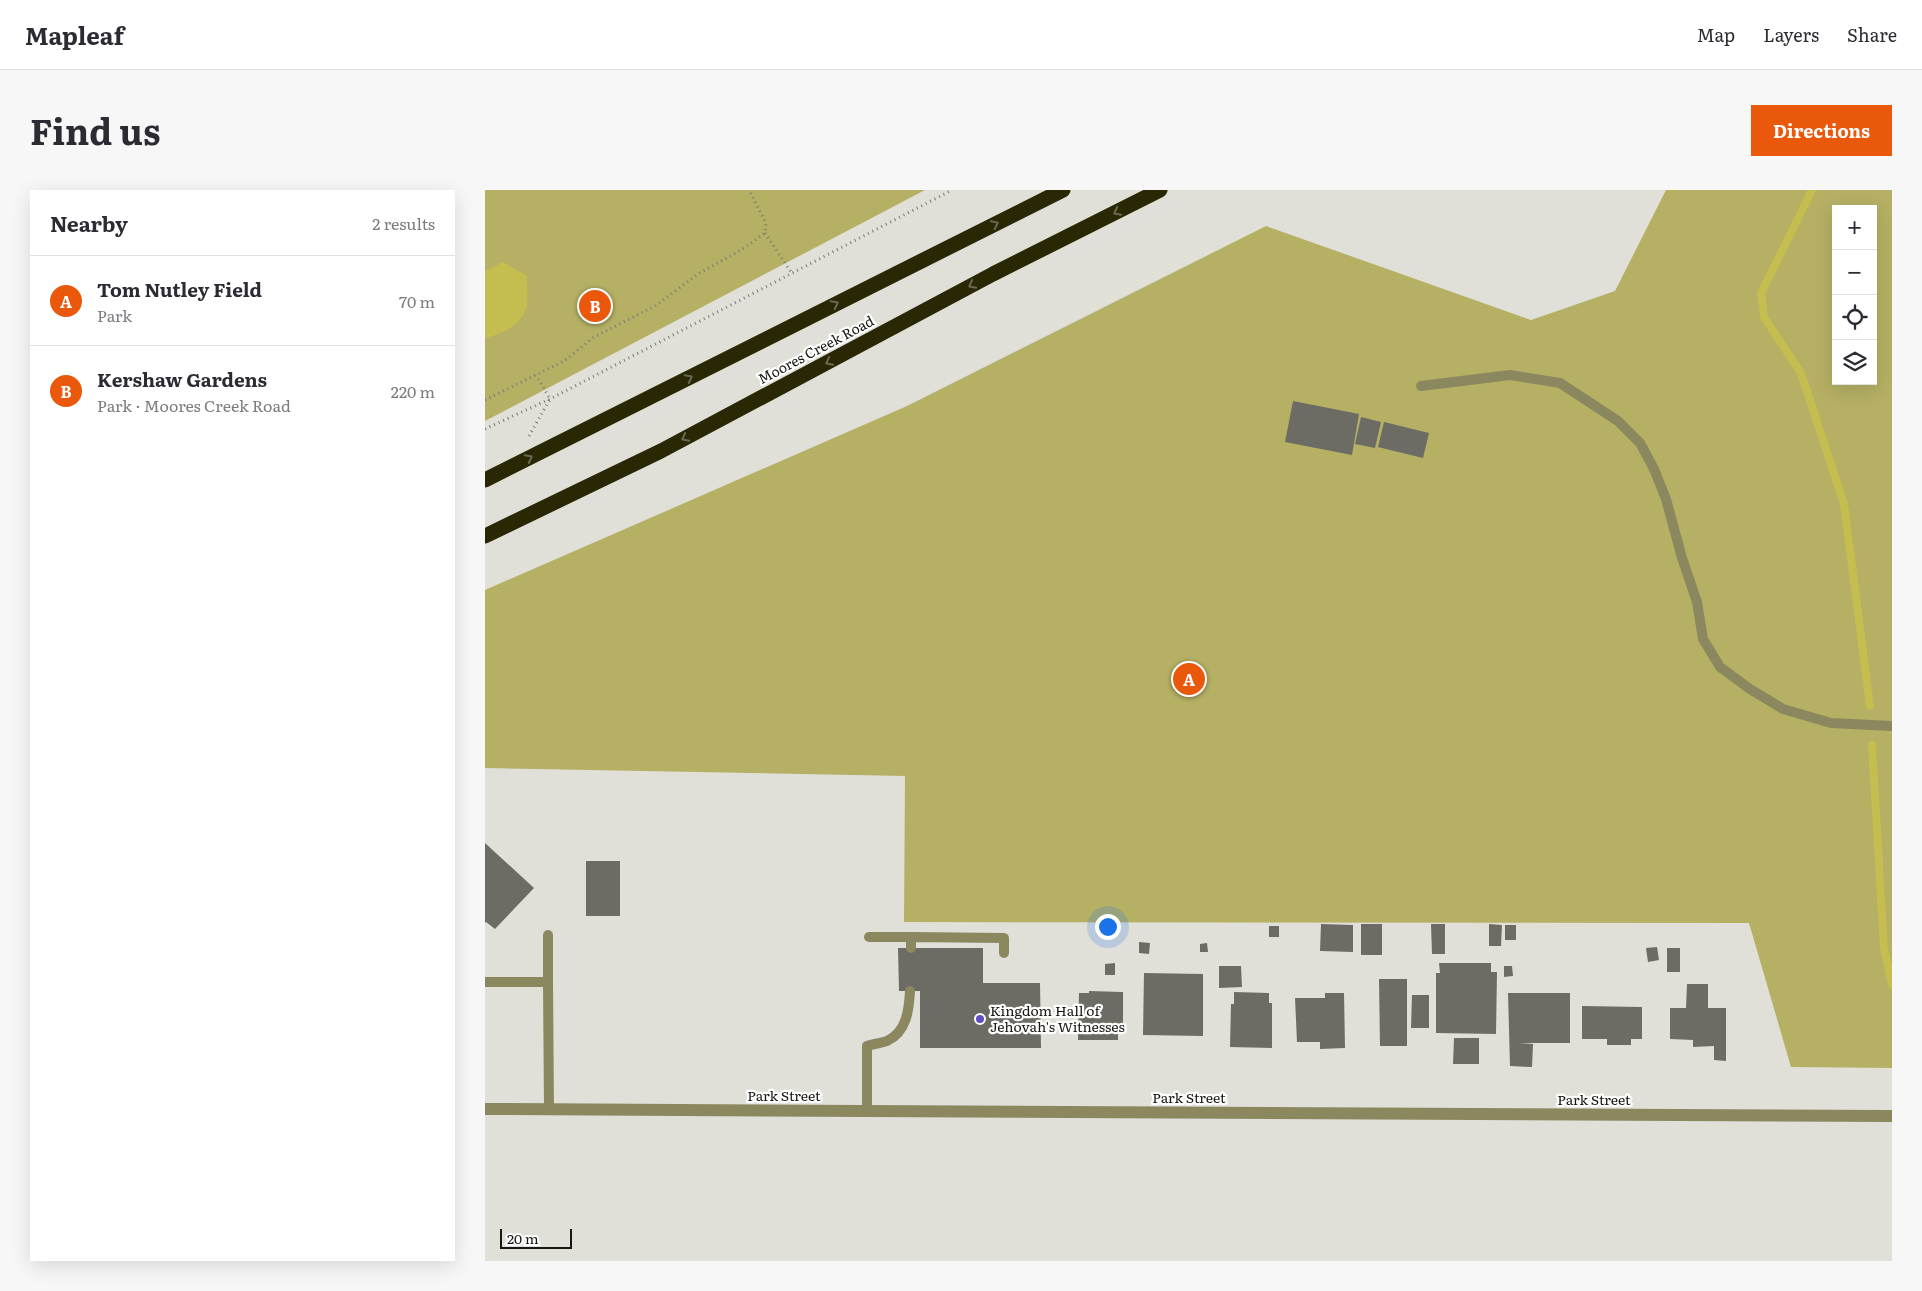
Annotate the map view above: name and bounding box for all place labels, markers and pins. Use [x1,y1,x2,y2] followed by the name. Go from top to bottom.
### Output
[579,287,611,325] pin: B
[1173,660,1205,698] pin: A
[990,1000,1125,1036] place label: Kingdom Hall of Jehovah's Witnesses
[974,1013,986,1025] marker: Kingdom Hall of Jehovah's Witnesses

